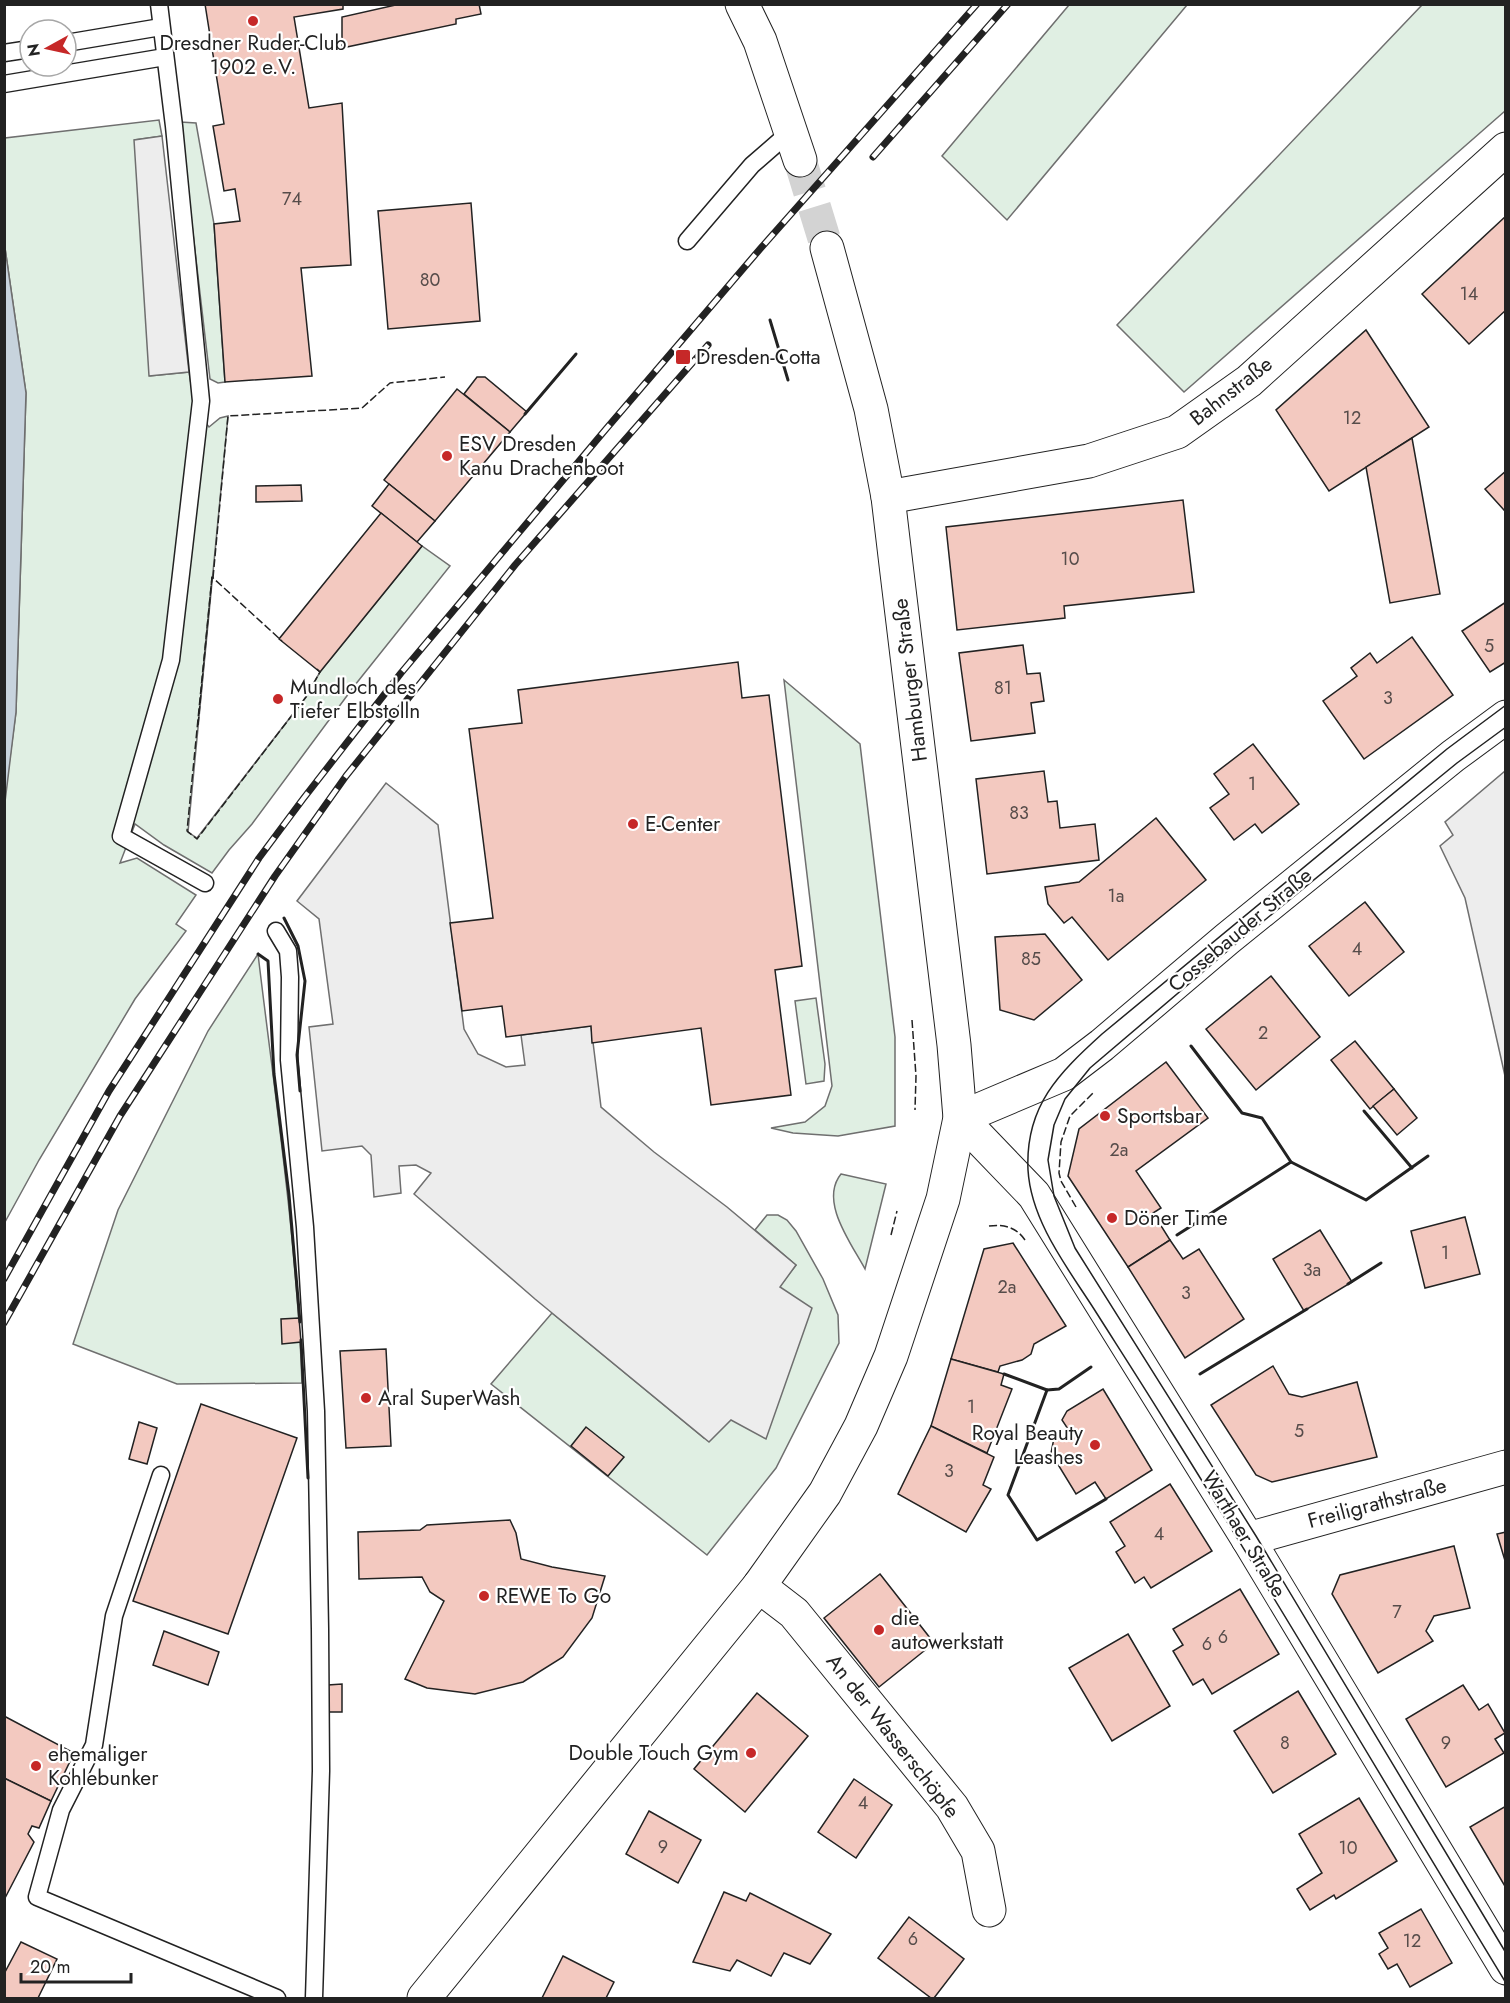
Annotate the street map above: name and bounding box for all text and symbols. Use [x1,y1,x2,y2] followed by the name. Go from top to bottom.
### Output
[246,14,260,28] marker: Dresdner Ruder-Club 1902 e.V.
[18,18,78,78] north arrow
[159,28,347,82] place label: Dresdner Ruder-Club 1902 e.V.
[21,42,46,58] text: N
[282,186,302,212] house number: 74
[420,267,441,293] house number: 80
[1460,281,1478,307] house number: 14
[696,342,821,372] place label: Dresden-Cotta
[674,348,692,366] marker: Dresden-Cotta
[1183,349,1279,433] street label: Bahnstraße
[1343,405,1361,431] house number: 12
[459,429,624,483] place label: ESV Dresden Kanu Drachenboot
[440,449,454,463] marker: ESV Dresden Kanu Drachenboot
[1061,546,1080,572] house number: 10
[885,597,935,763] street label: Hamburger Straße
[1484,633,1494,659] house number: 5
[290,672,420,726] place label: Mundloch des Tiefer Elbstolln
[994,675,1012,701] house number: 81
[1383,685,1393,711] house number: 3
[271,692,285,706] marker: Mundloch des Tiefer Elbstolln
[1248,771,1256,797] house number: 1
[1009,800,1029,826] house number: 83
[645,809,721,839] place label: E-Center
[626,817,640,831] marker: E-Center
[1162,861,1319,999] street label: Cossebauder Straße
[1108,883,1124,909] house number: 1a
[1352,936,1362,962] house number: 4
[1021,946,1041,972] house number: 85
[1258,1020,1268,1046] house number: 2
[1117,1101,1203,1131] place label: Sportsbar
[1098,1109,1112,1123] marker: Sportsbar
[1110,1137,1128,1163] house number: 2a
[1124,1203,1228,1233] place label: Döner Time
[1105,1211,1119,1225] marker: Döner Time
[1441,1240,1449,1266] house number: 1
[1303,1257,1321,1283] house number: 3a
[998,1274,1016,1300] house number: 2a
[1181,1280,1191,1306] house number: 3
[378,1383,520,1413] place label: Aral SuperWash
[359,1391,373,1405] marker: Aral SuperWash
[967,1394,975,1420] house number: 1
[972,1418,1084,1472] place label: Royal Beauty Leashes
[1294,1418,1304,1444] house number: 5
[1088,1438,1102,1452] marker: Royal Beauty Leashes
[944,1458,954,1484] house number: 3
[1194,1465,1294,1603] street label: Warthaer Straße
[1304,1470,1450,1536] street label: Freiligrathstraße
[1154,1521,1164,1547] house number: 4
[496,1581,611,1611] place label: REWE To Go
[477,1589,491,1603] marker: REWE To Go
[1392,1599,1402,1625] house number: 7
[891,1603,1003,1657] place label: die autowerkstatt
[872,1623,886,1637] marker: die autowerkstatt
[1218,1624,1228,1650] house number: 6
[1202,1631,1212,1657] house number: 6
[819,1648,967,1825] street label: An der Wasserschöpfe
[1280,1730,1290,1756] house number: 8
[1441,1730,1451,1756] house number: 9
[569,1738,739,1768] place label: Double Touch Gym
[48,1739,159,1793] place label: ehemaliger Kohlebunker
[744,1746,758,1760] marker: Double Touch Gym
[29,1759,43,1773] marker: ehemaliger Kohlebunker
[858,1790,868,1816] house number: 4
[658,1834,668,1860] house number: 9
[1339,1835,1358,1861] house number: 10
[908,1926,918,1952] house number: 6
[1403,1928,1421,1954] house number: 12
[21,1946,130,1984] scale bar
[30,1954,70,1980] text: 20 m

